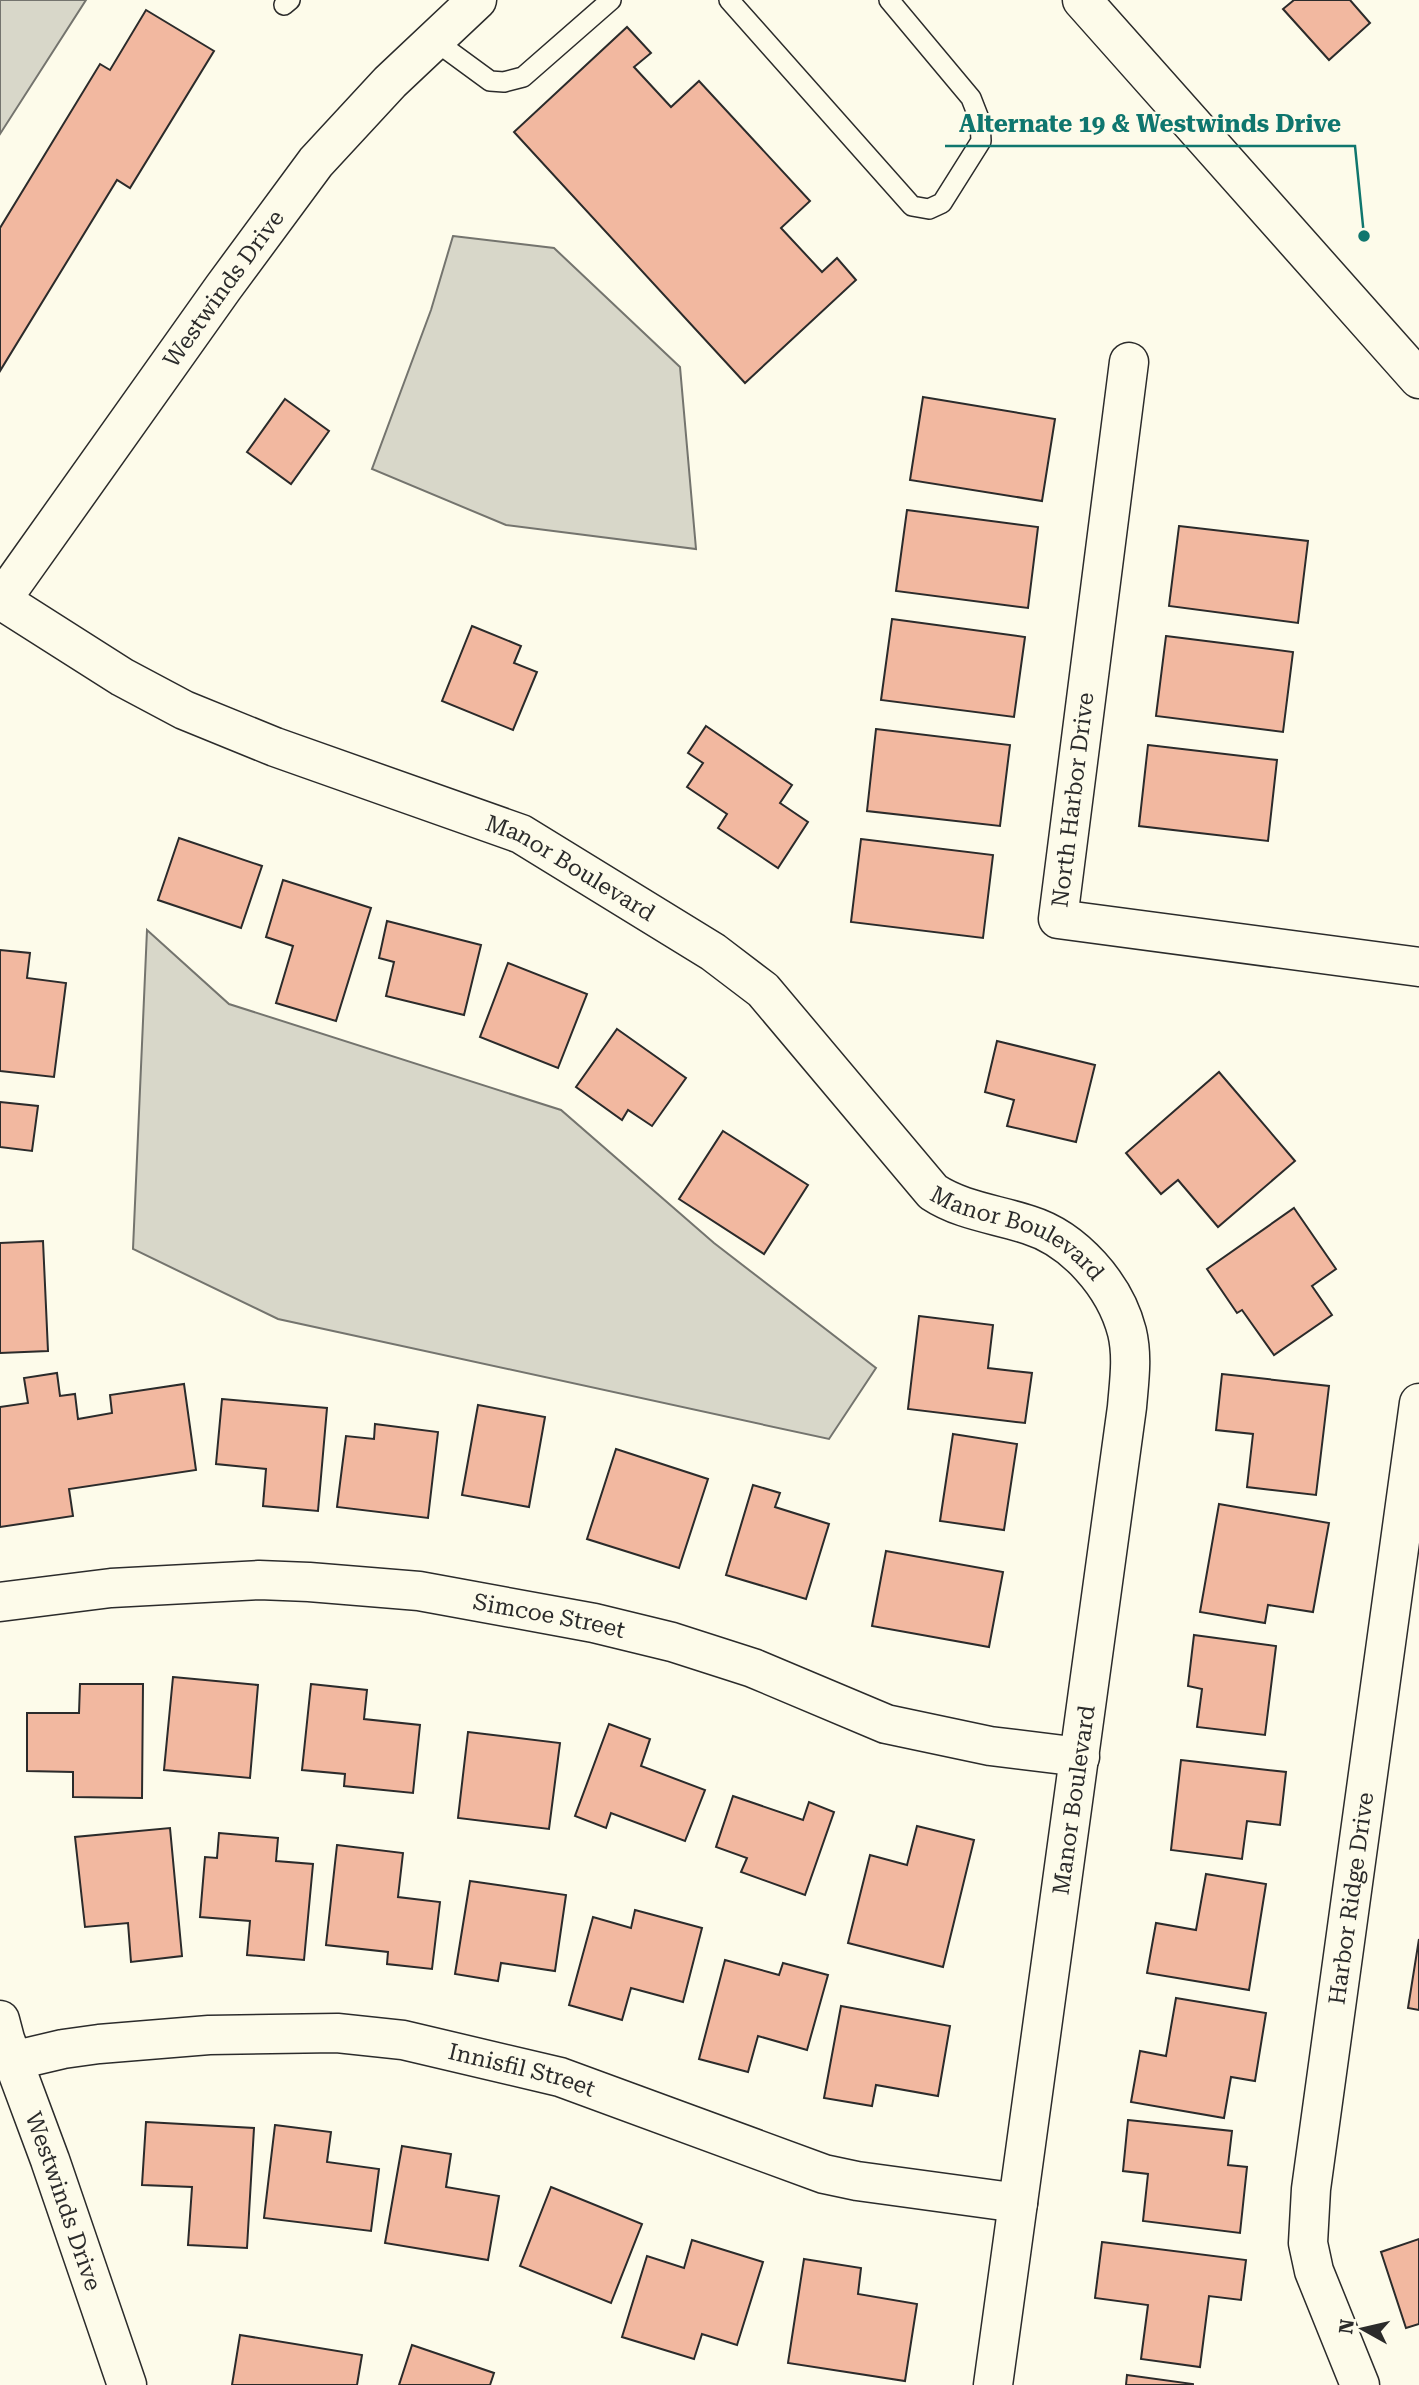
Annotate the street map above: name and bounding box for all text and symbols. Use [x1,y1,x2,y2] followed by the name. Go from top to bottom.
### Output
[945,101,1355,146] callout: Alternate 19 & Westwinds Drive
[959,110,1341,138] text: Alternate 19 & Westwinds Drive
[158,205,289,372] street label: Westwinds Drive
[1046,691,1100,909] street label: North Harbor Drive
[482,809,660,927] street label: Manor Boulevard
[926,1180,1110,1286] street label: Manor Boulevard
[471,1588,628,1644] street label: Simcoe Street
[1047,1703,1101,1897] street label: Manor Boulevard
[1323,1790,1379,2006] street label: Harbor Ridge Drive
[446,2038,599,2102] street label: Innisfil Street
[20,2108,107,2294] street label: Westwinds Drive
[1328,2294,1398,2364] north arrow
[1334,2317,1359,2336] text: N

